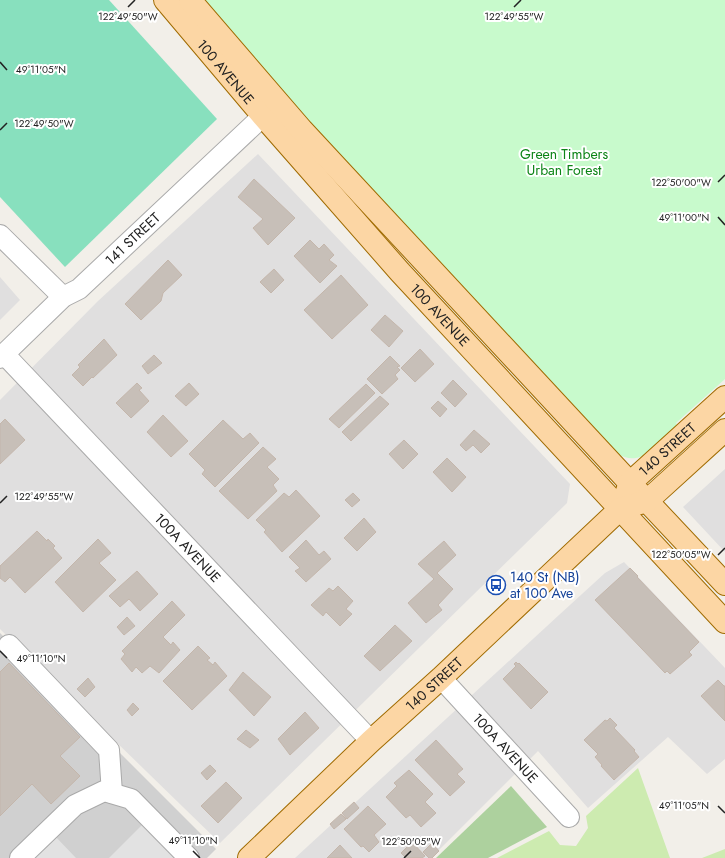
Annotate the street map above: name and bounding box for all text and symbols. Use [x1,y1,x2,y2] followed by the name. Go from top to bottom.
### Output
[98,9,158,24] text: 122°49'50"W
[485,9,544,24] text: 122°49'55"W
[192,35,259,109] street label: 100 AVENUE
[16,62,66,77] text: 49°11'05"N
[14,116,74,131] text: 122°49'50"W
[520,144,608,180] park label: Green Timbers Urban Forest
[651,175,711,190] text: 122°50'00"W
[101,207,165,270] street label: 141 STREET
[659,210,709,225] text: 49°11'00"N
[405,279,474,351] street label: 100 AVENUE
[634,418,701,481] street label: 140 STREET
[15,489,74,504] text: 122°49'55"W
[150,509,225,587] street label: 100A AVENUE
[651,547,711,562] text: 122°50'05"W
[510,567,580,603] place label: 140 St (NB) at 100 Ave
[485,574,507,596] bus stop icon: 140 St (NB) at 100 Ave
[16,651,66,666] text: 49°11'10"N
[401,652,467,715] street label: 140 STREET
[468,708,543,787] street label: 100A AVENUE
[659,798,709,813] text: 49°11'05"N
[168,833,218,848] text: 49°11'10"N
[381,834,441,849] text: 122°50'05"W

